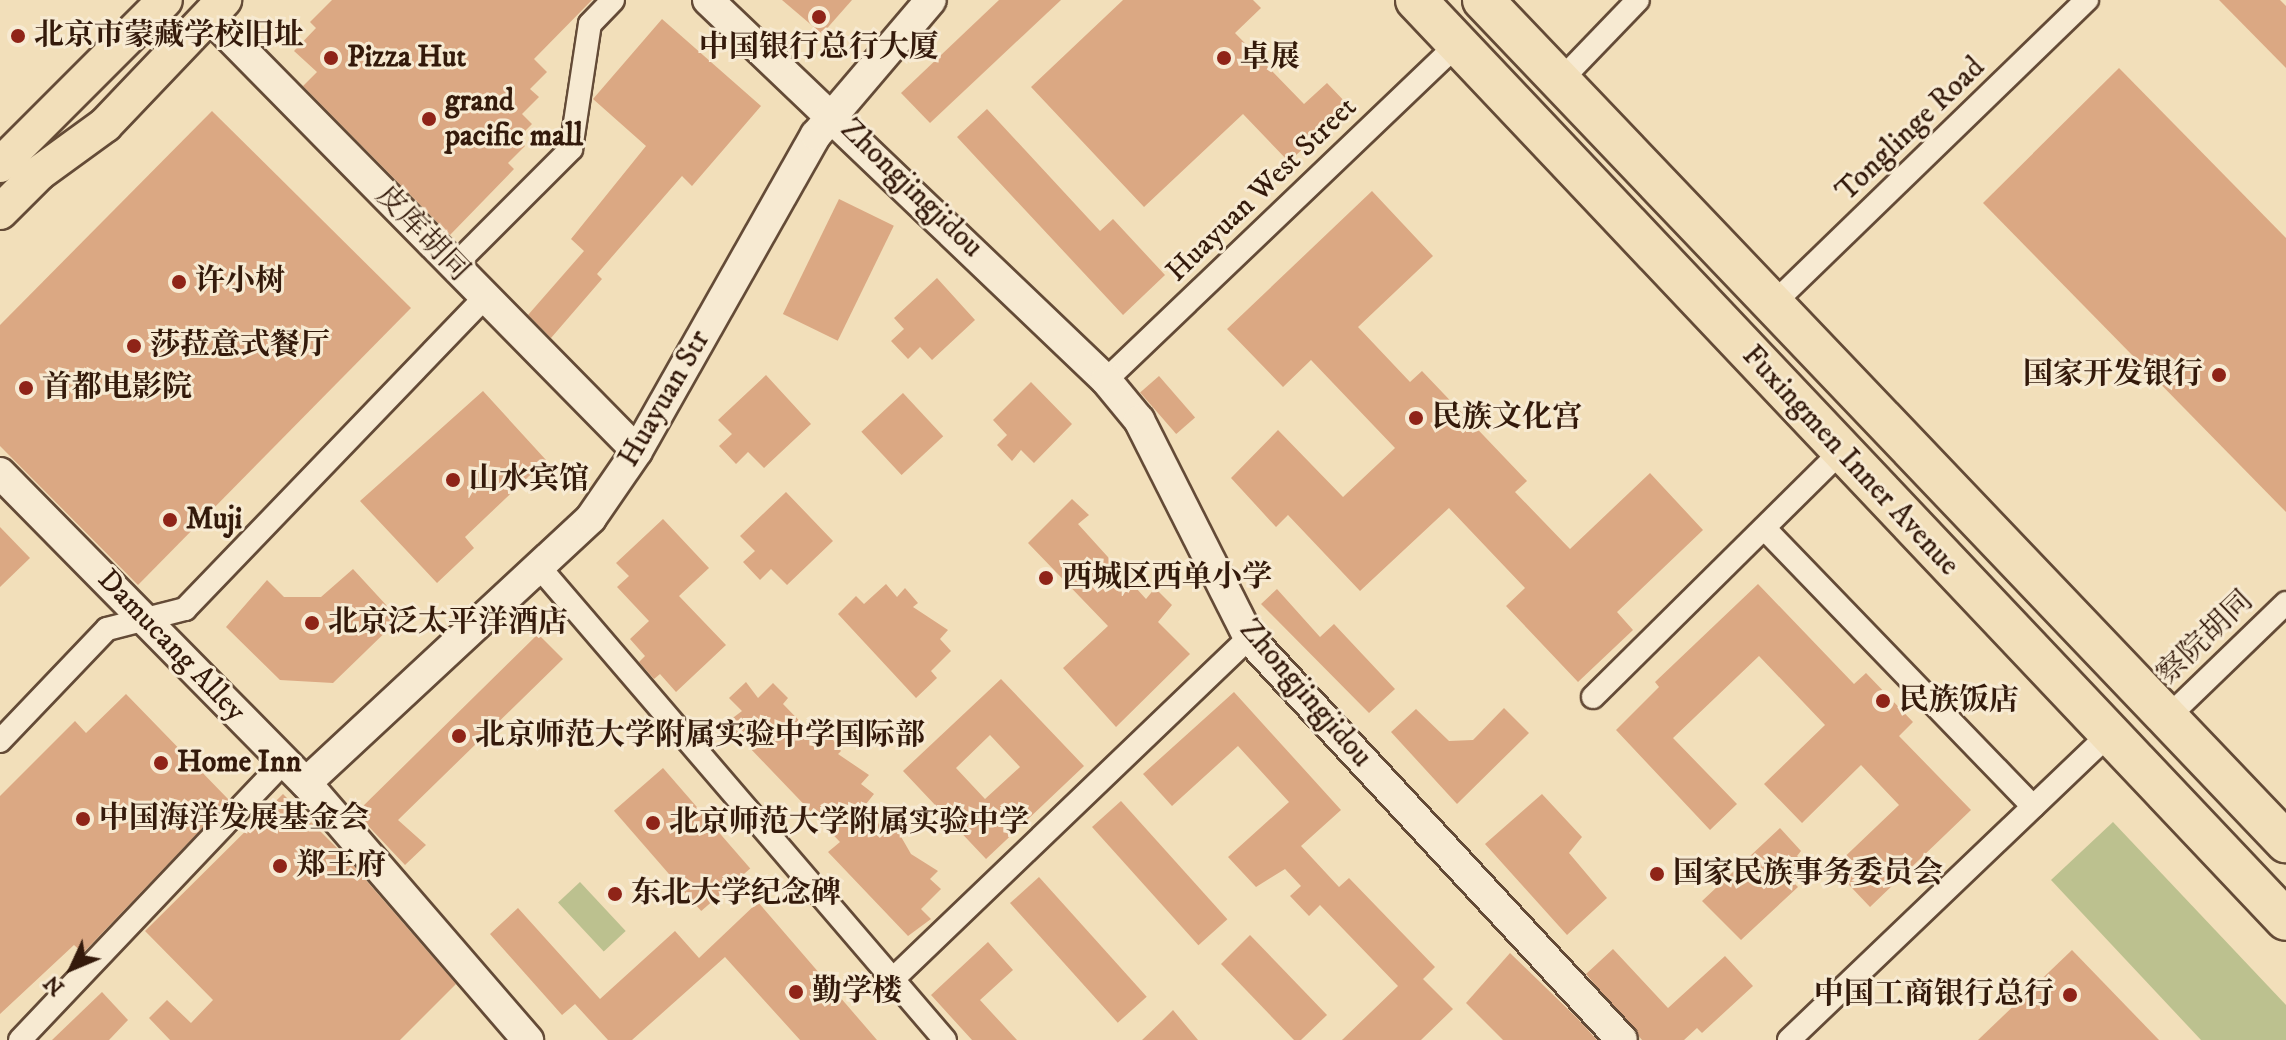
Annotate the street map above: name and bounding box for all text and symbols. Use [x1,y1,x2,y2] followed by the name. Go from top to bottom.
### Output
[810,8,828,26] marker: 中国银行总行大厦
[34,18,304,54] place label: 北京市蒙藏学校旧址
[9,27,27,45] marker: 北京市蒙藏学校旧址
[699,30,939,66] place label: 中国银行总行大厦
[347,40,466,76] place label: Pizza Hut
[1240,40,1300,76] place label: 卓展
[322,49,340,67] marker: Pizza Hut
[1215,49,1233,67] marker: 卓展
[1829,50,1993,210] street label: Tonglinge Road
[445,84,583,154] place label: grand pacific mall
[1159,90,1365,290] street label: Huayuan West Street
[420,110,438,128] marker: grand pacific mall
[832,112,990,266] street label: Zhongjingjidou
[367,178,477,290] street label: 皮库胡同
[195,264,285,300] place label: 许小树
[170,273,188,291] marker: 许小树
[611,324,719,474] street label: Huayuan Str
[150,328,330,364] place label: 莎菈意式餐厅
[125,337,143,355] marker: 莎菈意式餐厅
[1734,338,1966,584] street label: Fuxingmen Inner Avenue
[2023,357,2203,393] place label: 国家开发银行
[2210,366,2228,384] marker: 国家开发银行
[42,370,192,406] place label: 首都电影院
[17,379,35,397] marker: 首都电影院
[1432,400,1582,436] place label: 民族文化宫
[1407,409,1425,427] marker: 民族文化宫
[469,462,589,498] place label: 山水宾馆
[444,471,462,489] marker: 山水宾馆
[186,502,242,538] place label: Muji
[161,511,179,529] marker: Muji
[1062,560,1272,596] place label: 西城区西单小学
[89,562,253,730] street label: Damucang Alley
[1037,569,1055,587] marker: 西城区西单小学
[2150,583,2262,693] street label: 察院胡同
[328,605,568,641] place label: 北京泛太平洋酒店
[1231,613,1379,775] street label: Zhongjingjidou
[303,614,321,632] marker: 北京泛太平洋酒店
[1899,683,2019,719] place label: 民族饭店
[1874,692,1892,710] marker: 民族饭店
[475,718,925,754] place label: 北京师范大学附属实验中学国际部
[450,727,468,745] marker: 北京师范大学附属实验中学国际部
[177,745,301,781] place label: Home Inn
[152,754,170,772] marker: Home Inn
[99,801,369,837] place label: 中国海洋发展基金会
[669,805,1029,841] place label: 北京师范大学附属实验中学
[74,810,92,828] marker: 中国海洋发展基金会
[644,814,662,832] marker: 北京师范大学附属实验中学
[296,848,386,884] place label: 郑王府
[1673,856,1943,892] place label: 国家民族事务委员会
[271,857,289,875] marker: 郑王府
[1648,865,1666,883] marker: 国家民族事务委员会
[631,876,841,912] place label: 东北大学纪念碑
[606,885,624,903] marker: 东北大学纪念碑
[32,928,112,1008] north arrow
[38,969,70,1001] text: N
[812,974,902,1010] place label: 勤学楼
[1814,977,2054,1013] place label: 中国工商银行总行
[787,983,805,1001] marker: 勤学楼
[2061,986,2079,1004] marker: 中国工商银行总行

